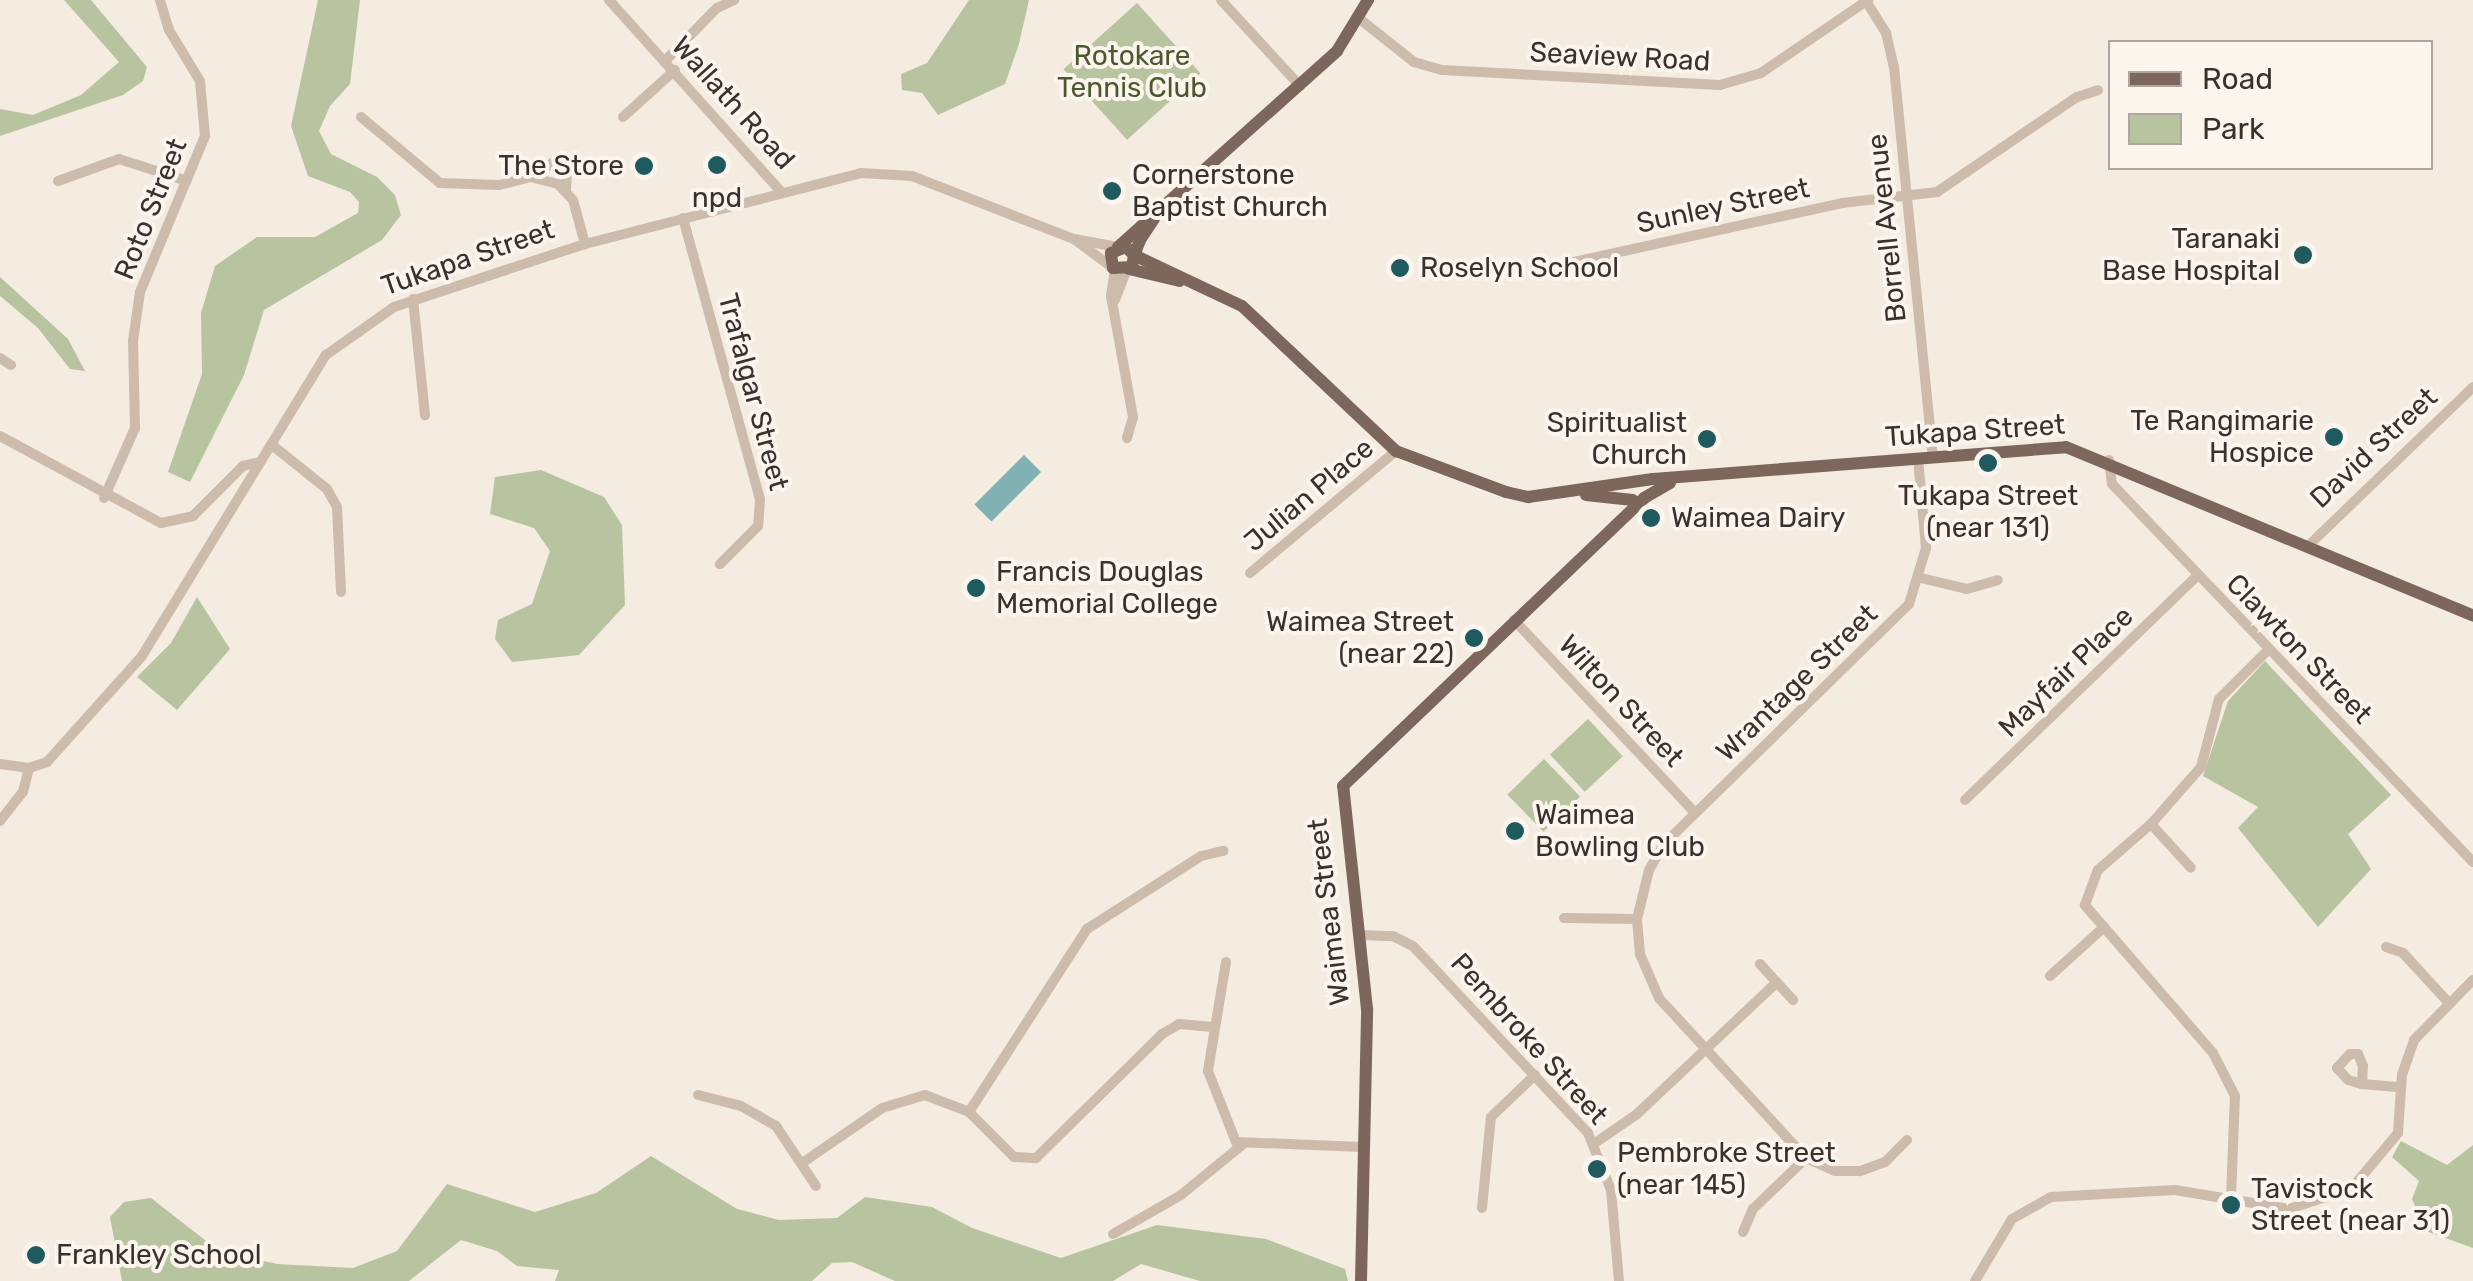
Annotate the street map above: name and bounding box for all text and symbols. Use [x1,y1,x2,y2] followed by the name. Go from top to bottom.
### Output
[665,30,801,176] street label: Wallath Road
[1528,35,1712,79] street label: Seaview Road
[1057,39,1207,105] park label: Rotokare Tennis Club
[2108,40,2433,170] legend
[2202,61,2273,97] text: Road
[2202,111,2264,147] text: Park
[1860,132,1914,324] street label: Borrell Avenue
[108,134,194,284] street label: Roto Street
[498,149,624,183] place label: The Store
[706,154,728,176] marker: npd
[633,155,655,177] marker: The Store
[1132,158,1328,224] place label: Cornerstone Baptist Church
[1633,171,1813,241] street label: Sunley Street
[1101,180,1123,202] marker: Cornerstone Baptist Church
[692,181,742,215] place label: npd
[377,213,559,303] street label: Tukapa Street
[2102,222,2280,288] place label: Taranaki Base Hospital
[2290,242,2316,268] marker: Taranaki Base Hospital
[1420,251,1619,285] place label: Roselyn School
[1389,257,1411,279] marker: Roselyn School
[710,290,796,494] street label: Trafalgar Street
[2304,381,2444,515] street label: David Street
[2130,404,2314,470] place label: Te Rangimarie Hospice
[1547,406,1687,472] place label: Spiritualist Church
[1884,408,2066,454] street label: Tukapa Street
[2323,426,2345,448] marker: Te Rangimarie Hospice
[1696,428,1718,450] marker: Spiritualist Church
[1237,431,1381,559] street label: Julian Place
[1977,452,1999,474] marker: Tukapa Street (near 131)
[1898,479,2078,545] place label: Tukapa Street (near 131)
[1671,501,1846,535] place label: Waimea Dairy
[1640,507,1662,529] marker: Waimea Dairy
[996,555,1218,621] place label: Francis Douglas Memorial College
[2219,567,2379,731] street label: Clawton Street
[965,577,987,599] marker: Francis Douglas Memorial College
[1709,598,1885,768] street label: Wrantage Street
[1992,599,2140,745] street label: Mayfair Place
[1266,605,1454,671] place label: Waimea Street (near 22)
[1463,627,1485,649] marker: Waimea Street (near 22)
[1551,628,1691,774] street label: Wilton Street
[1535,798,1705,864] place label: Waimea Bowling Club
[1301,817,1357,1007] street label: Waimea Street
[1504,820,1526,842] marker: Waimea Bowling Club
[1443,946,1615,1132] street label: Pembroke Street
[1617,1136,1836,1202] place label: Pembroke Street (near 145)
[1586,1158,1608,1180] marker: Pembroke Street (near 145)
[2251,1172,2451,1238] place label: Tavistock Street (near 31)
[2220,1194,2242,1216] marker: Tavistock Street (near 31)
[56,1238,262,1272] place label: Frankley School
[25,1244,47,1266] marker: Frankley School

